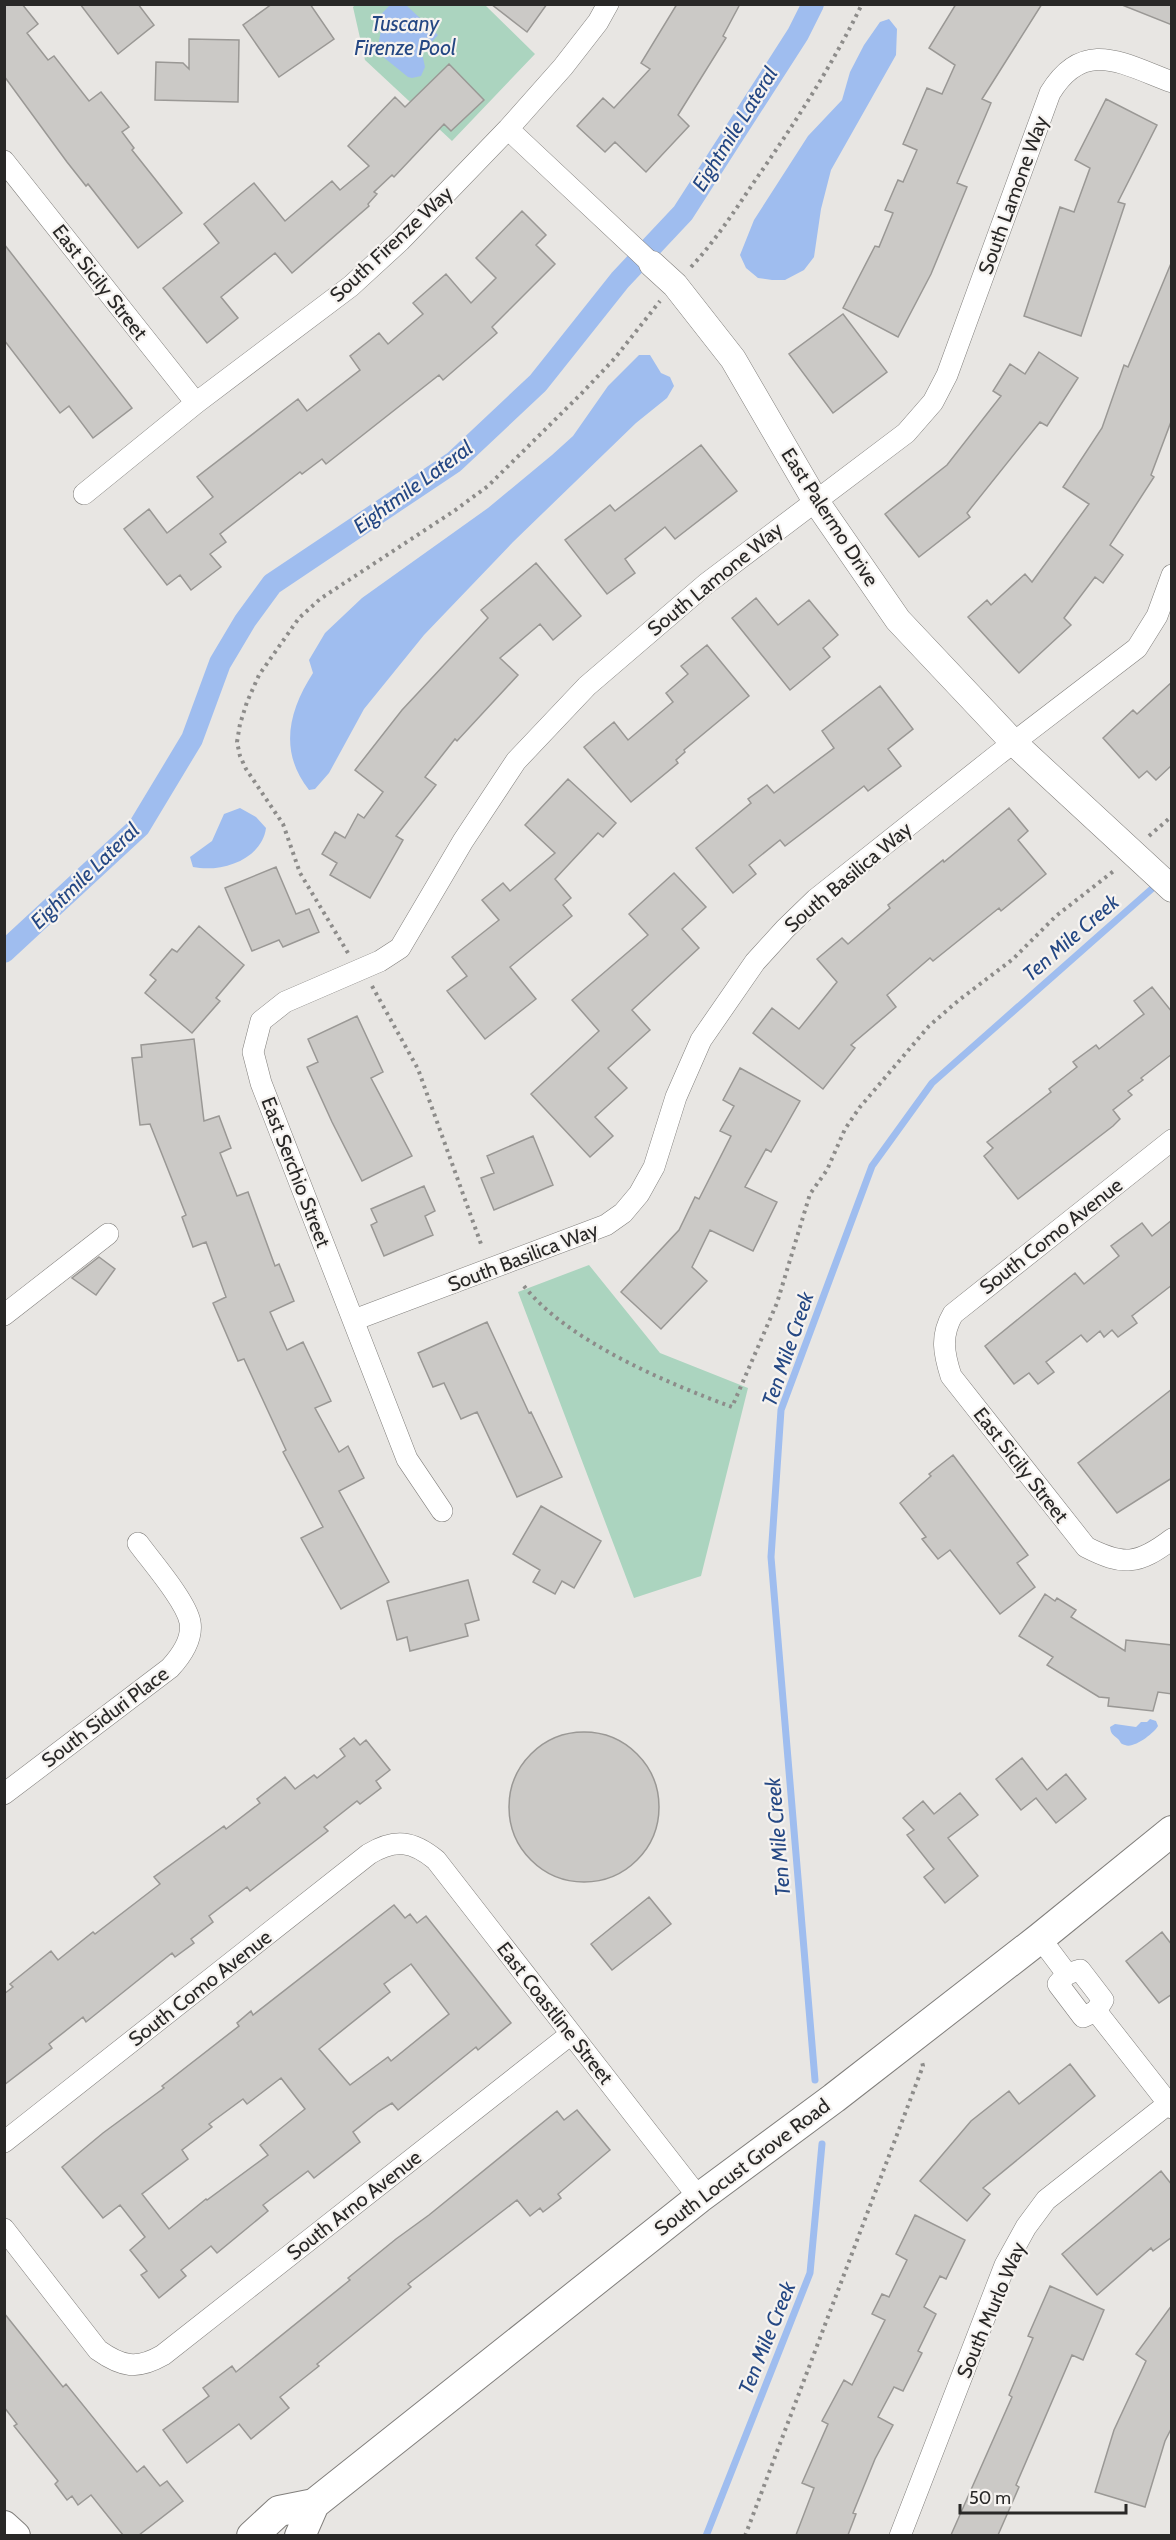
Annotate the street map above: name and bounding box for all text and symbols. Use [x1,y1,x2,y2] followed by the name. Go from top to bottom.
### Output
[354,11,456,60] water label: Tuscany Firenze Pool
[686,62,783,195] water label: Eightmile Lateral
[973,113,1053,277] street label: South Lamone Way
[325,181,457,307] street label: South Firenze Way
[47,219,153,345] street label: East Sicily Street
[348,435,477,538] water label: Eightmile Lateral
[776,443,884,591] street label: East Palermo Drive
[643,517,787,641] street label: South Lamone Way
[25,817,144,934] water label: Eightmile Lateral
[779,817,917,937] street label: South Basilica Way
[1017,888,1125,986] water label: Ten Mile Creek
[256,1093,336,1251] street label: East Serchio Street
[975,1173,1127,1299] street label: South Como Avenue
[445,1217,601,1297] street label: South Basilica Way
[756,1287,819,1409] water label: Ten Mile Creek
[968,1402,1074,1528] street label: East Sicily Street
[37,1662,173,1772] street label: South Siduri Place
[760,1776,795,1898] water label: Ten Mile Creek
[124,1925,276,2051] street label: South Como Avenue
[492,1937,618,2089] street label: East Coastline Street
[650,2093,834,2241] street label: South Locust Grove Road
[282,2145,426,2265] street label: South Arno Avenue
[952,2238,1030,2382] street label: South Murlo Way
[733,2277,801,2398] water label: Ten Mile Creek
[960,2477,1126,2515] scale bar
[969,2487,1011,2509] text: 50 m

